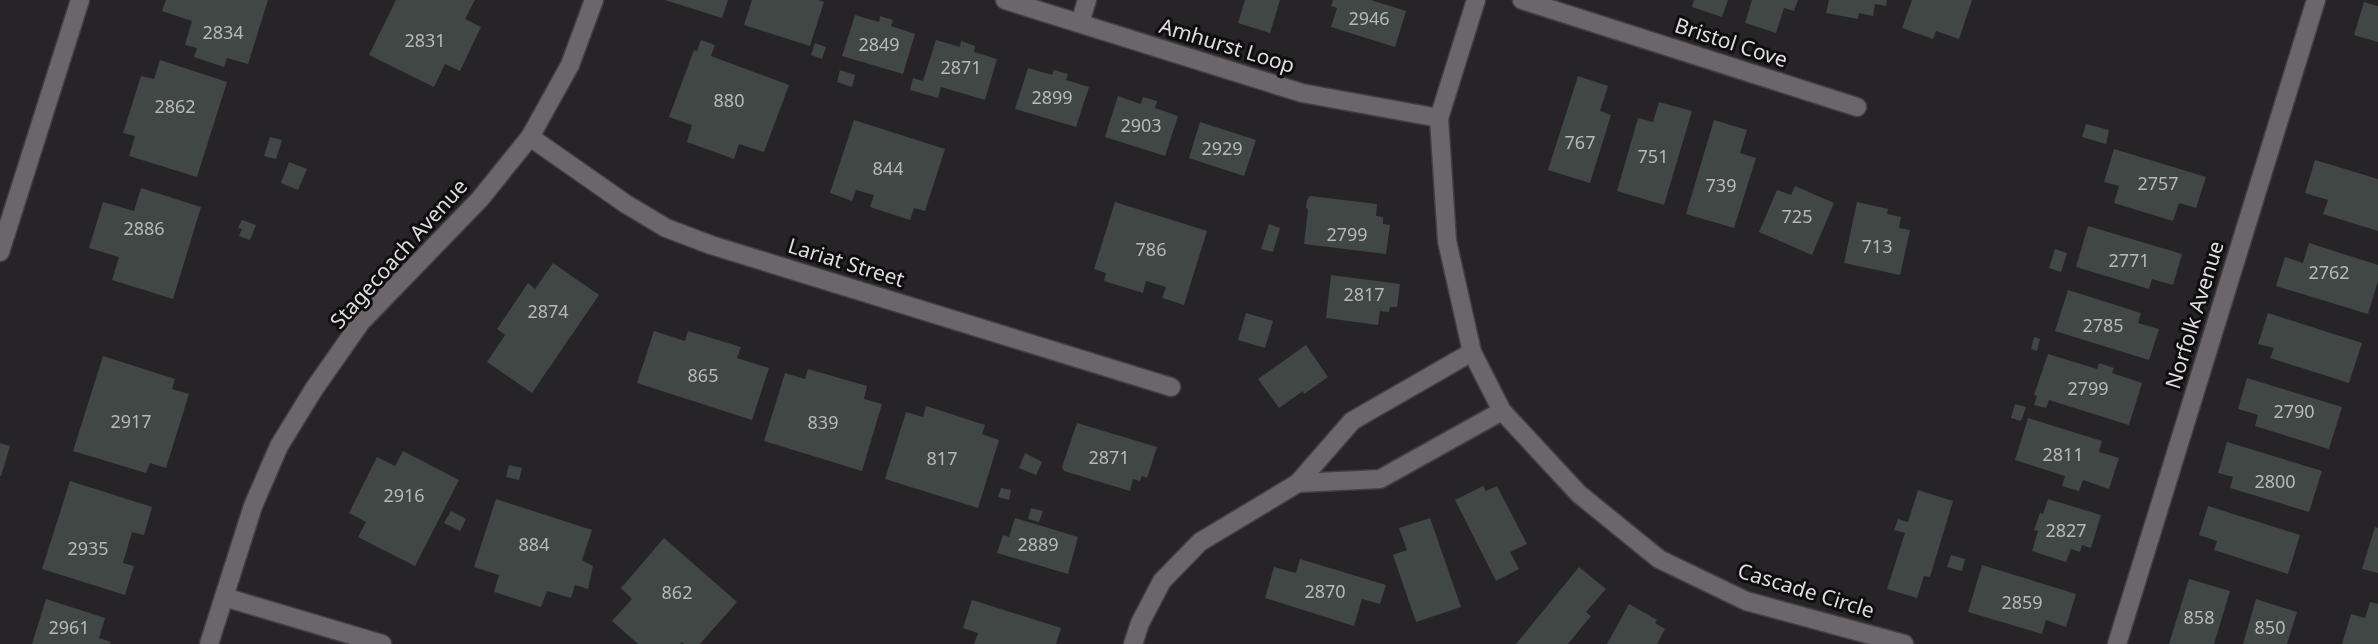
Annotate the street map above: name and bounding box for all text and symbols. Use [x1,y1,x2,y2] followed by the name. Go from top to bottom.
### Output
[1348,6,1390,30] house number: 2946
[1156,11,1298,79] street label: Amhurst Loop
[1671,11,1791,73] street label: Bristol Cove
[202,20,244,44] house number: 2834
[404,28,446,52] house number: 2831
[858,32,900,56] house number: 2849
[940,55,982,79] house number: 2871
[1031,85,1073,109] house number: 2899
[714,88,744,112] house number: 880
[154,94,196,118] house number: 2862
[1120,113,1162,137] house number: 2903
[1565,130,1595,154] house number: 767
[1201,136,1243,160] house number: 2929
[1638,144,1668,168] house number: 751
[873,156,903,180] house number: 844
[2137,171,2179,195] house number: 2757
[323,172,473,334] street label: Stagecoach Avenue
[1706,173,1736,197] house number: 739
[1782,204,1812,228] house number: 725
[123,216,165,240] house number: 2886
[1326,222,1368,246] house number: 2799
[785,231,908,293] street label: Lariat Street
[1862,234,1892,258] house number: 713
[1136,237,1166,261] house number: 786
[2158,237,2230,392] street label: Norfolk Avenue
[2108,248,2150,272] house number: 2771
[2308,260,2350,284] house number: 2762
[1343,282,1385,306] house number: 2817
[527,299,569,323] house number: 2874
[2082,313,2124,337] house number: 2785
[688,363,718,387] house number: 865
[2067,376,2109,400] house number: 2799
[2273,399,2315,423] house number: 2790
[110,409,152,433] house number: 2917
[808,410,838,434] house number: 839
[2042,442,2084,466] house number: 2811
[1088,445,1130,469] house number: 2871
[927,446,957,470] house number: 817
[2254,469,2296,493] house number: 2800
[383,483,425,507] house number: 2916
[2045,518,2087,542] house number: 2827
[519,532,549,556] house number: 884
[1017,532,1059,556] house number: 2889
[67,536,109,560] house number: 2935
[1735,556,1878,624] street label: Cascade Circle
[1304,579,1346,603] house number: 2870
[662,580,692,604] house number: 862
[2001,590,2043,614] house number: 2859
[2184,605,2214,629] house number: 858
[48,615,90,639] house number: 2961
[2255,615,2285,639] house number: 850

